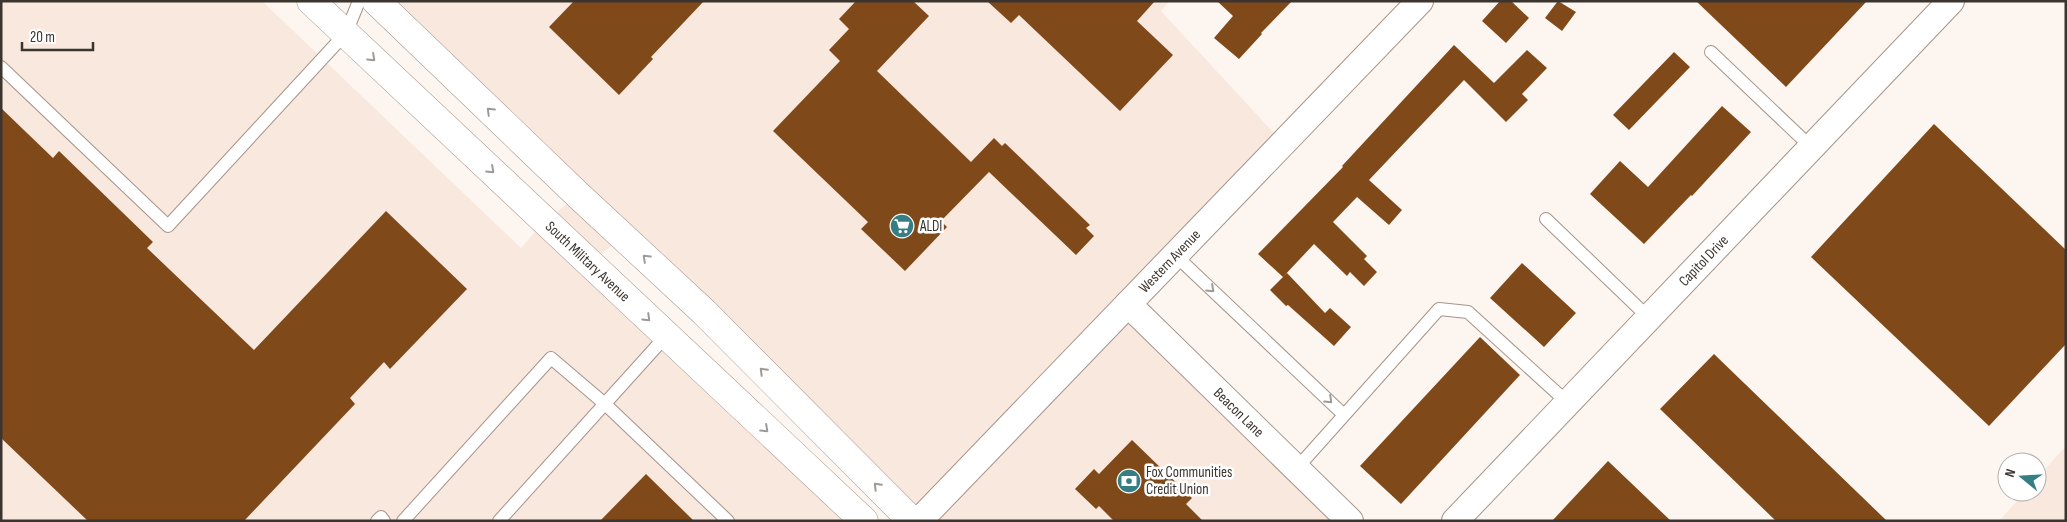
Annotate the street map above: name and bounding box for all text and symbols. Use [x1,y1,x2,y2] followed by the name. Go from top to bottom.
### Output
[22,20,94,52] scale bar
[30,28,55,47] text: 20 m
[367,52,376,61] one-way arrow
[486,107,495,116] one-way arrow
[485,164,494,173] one-way arrow
[889,213,915,239] supermarket icon: ALDI
[541,217,634,306] street label: South Military Avenue
[919,217,942,236] place label: ALDI
[1135,226,1205,297] street label: Western Avenue
[1675,231,1733,291] street label: Capitol Drive
[642,255,651,264] one-way arrow
[1205,283,1214,292] one-way arrow
[641,312,650,321] one-way arrow
[760,368,769,377] one-way arrow
[1209,384,1268,442] street label: Beacon Lane
[1323,394,1332,403] one-way arrow
[760,423,769,432] one-way arrow
[1997,452,2047,502] north arrow
[1146,463,1232,499] place label: Fox Communities Credit Union
[2001,467,2019,479] text: N
[1116,468,1142,494] bank icon: Fox Communities Credit Union
[874,483,883,492] one-way arrow

